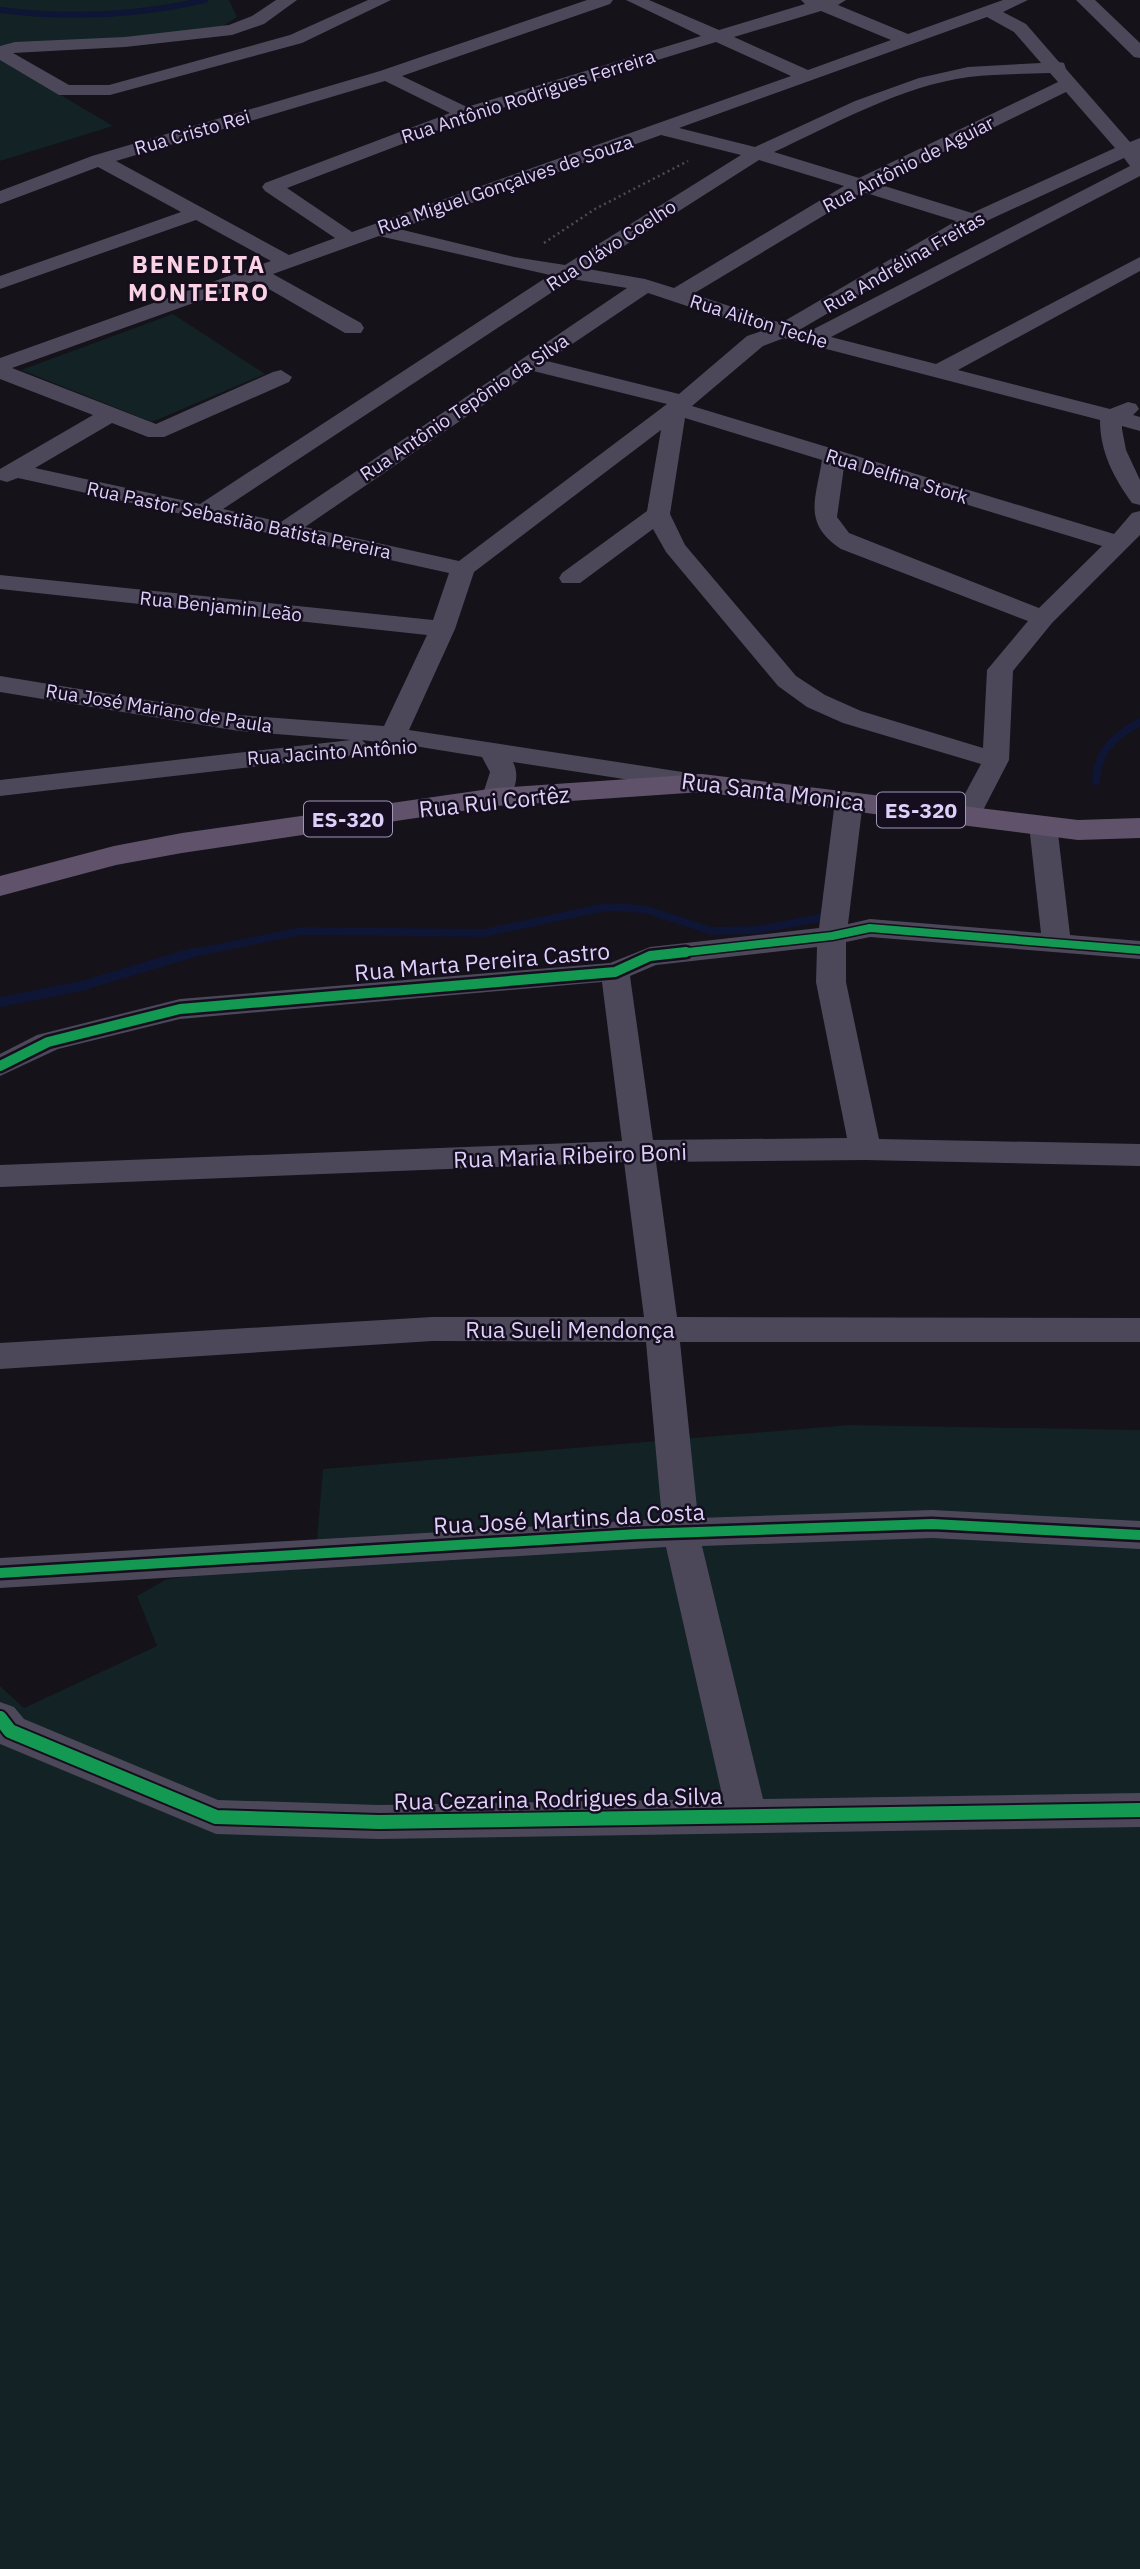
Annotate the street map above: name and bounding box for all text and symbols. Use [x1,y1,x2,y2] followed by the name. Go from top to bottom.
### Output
[398,44,658,148] street label: Rua Antônio Rodrigues Ferreira
[131,104,253,160] street label: Rua Cristo Rei
[818,110,998,218] street label: Rua Antônio de Aguiar
[374,129,636,239] street label: Rua Miguel Gonçalves de Souza
[542,194,680,296] street label: Rua Olávo Coelho
[819,206,989,318] street label: Rua Andrélina Freitas
[128,248,270,308] district label: BENEDITA MONTEIRO
[687,289,831,353] street label: Rua Ailton Teche
[355,328,573,486] street label: Rua Antônio Tepônio da Silva
[823,443,971,509] street label: Rua Delfina Stork
[85,476,393,564] street label: Rua Pastor Sebastião Batista Pereira
[139,586,303,626] street label: Rua Benjamin Leão
[44,678,274,738] street label: Rua José Mariano de Paula
[246,734,418,770] street label: Rua Jacinto Antônio
[680,765,866,817] street label: Rua Santa Monica
[417,778,571,824] street label: Rua Rui Cortêz
[877,792,965,828] road number: ES-320
[304,802,392,836] road number: ES-320
[353,935,611,987] street label: Rua Marta Pereira Castro
[453,1136,687,1174] street label: Rua Maria Ribeiro Boni
[465,1314,675,1344] street label: Rua Sueli Mendonça
[432,1496,706,1540] street label: Rua José Martins da Costa
[393,1780,723,1816] street label: Rua Cezarina Rodrigues da Silva

